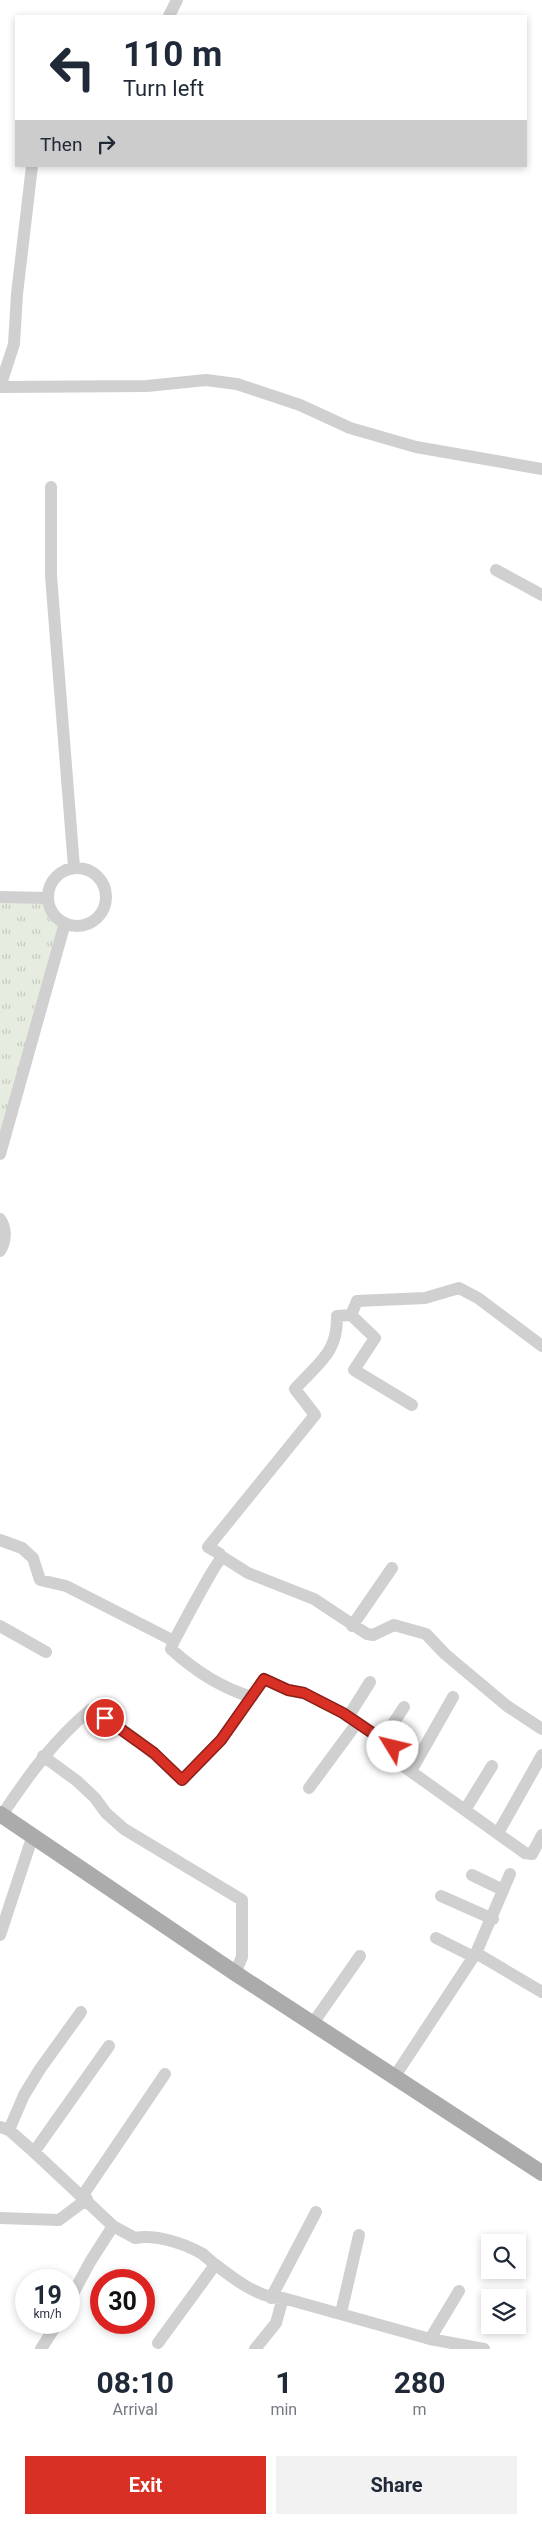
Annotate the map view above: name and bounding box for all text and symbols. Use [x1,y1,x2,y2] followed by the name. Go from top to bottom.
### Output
[123,34,222,75] text: 110 m
[40,35,105,100] icon: left
[123,76,204,101] text: Turn left
[92,130,120,158] icon: right
[40,133,82,156] text: Then
[84,1697,126,1739] pin
[91,1704,119,1732] icon: arrive
[366,1720,418,1772] position arrow
[481,2234,526,2334] map controls
[481,2234,526,2279] button: search
[90,2269,155,2334] speed limit sign: 30
[33,2281,62,2310] text: 19
[481,2289,526,2334] button: layers
[33,2307,62,2321] text: km/h
[97,2365,174,2400] text: 08:10
[275,2365,292,2400] text: 1
[394,2365,445,2400] text: 280
[113,2400,158,2419] text: Arrival
[270,2400,297,2419] text: min
[413,2400,427,2419] text: m
[25,2456,266,2514] button: Exit
[276,2456,517,2514] button: Share

